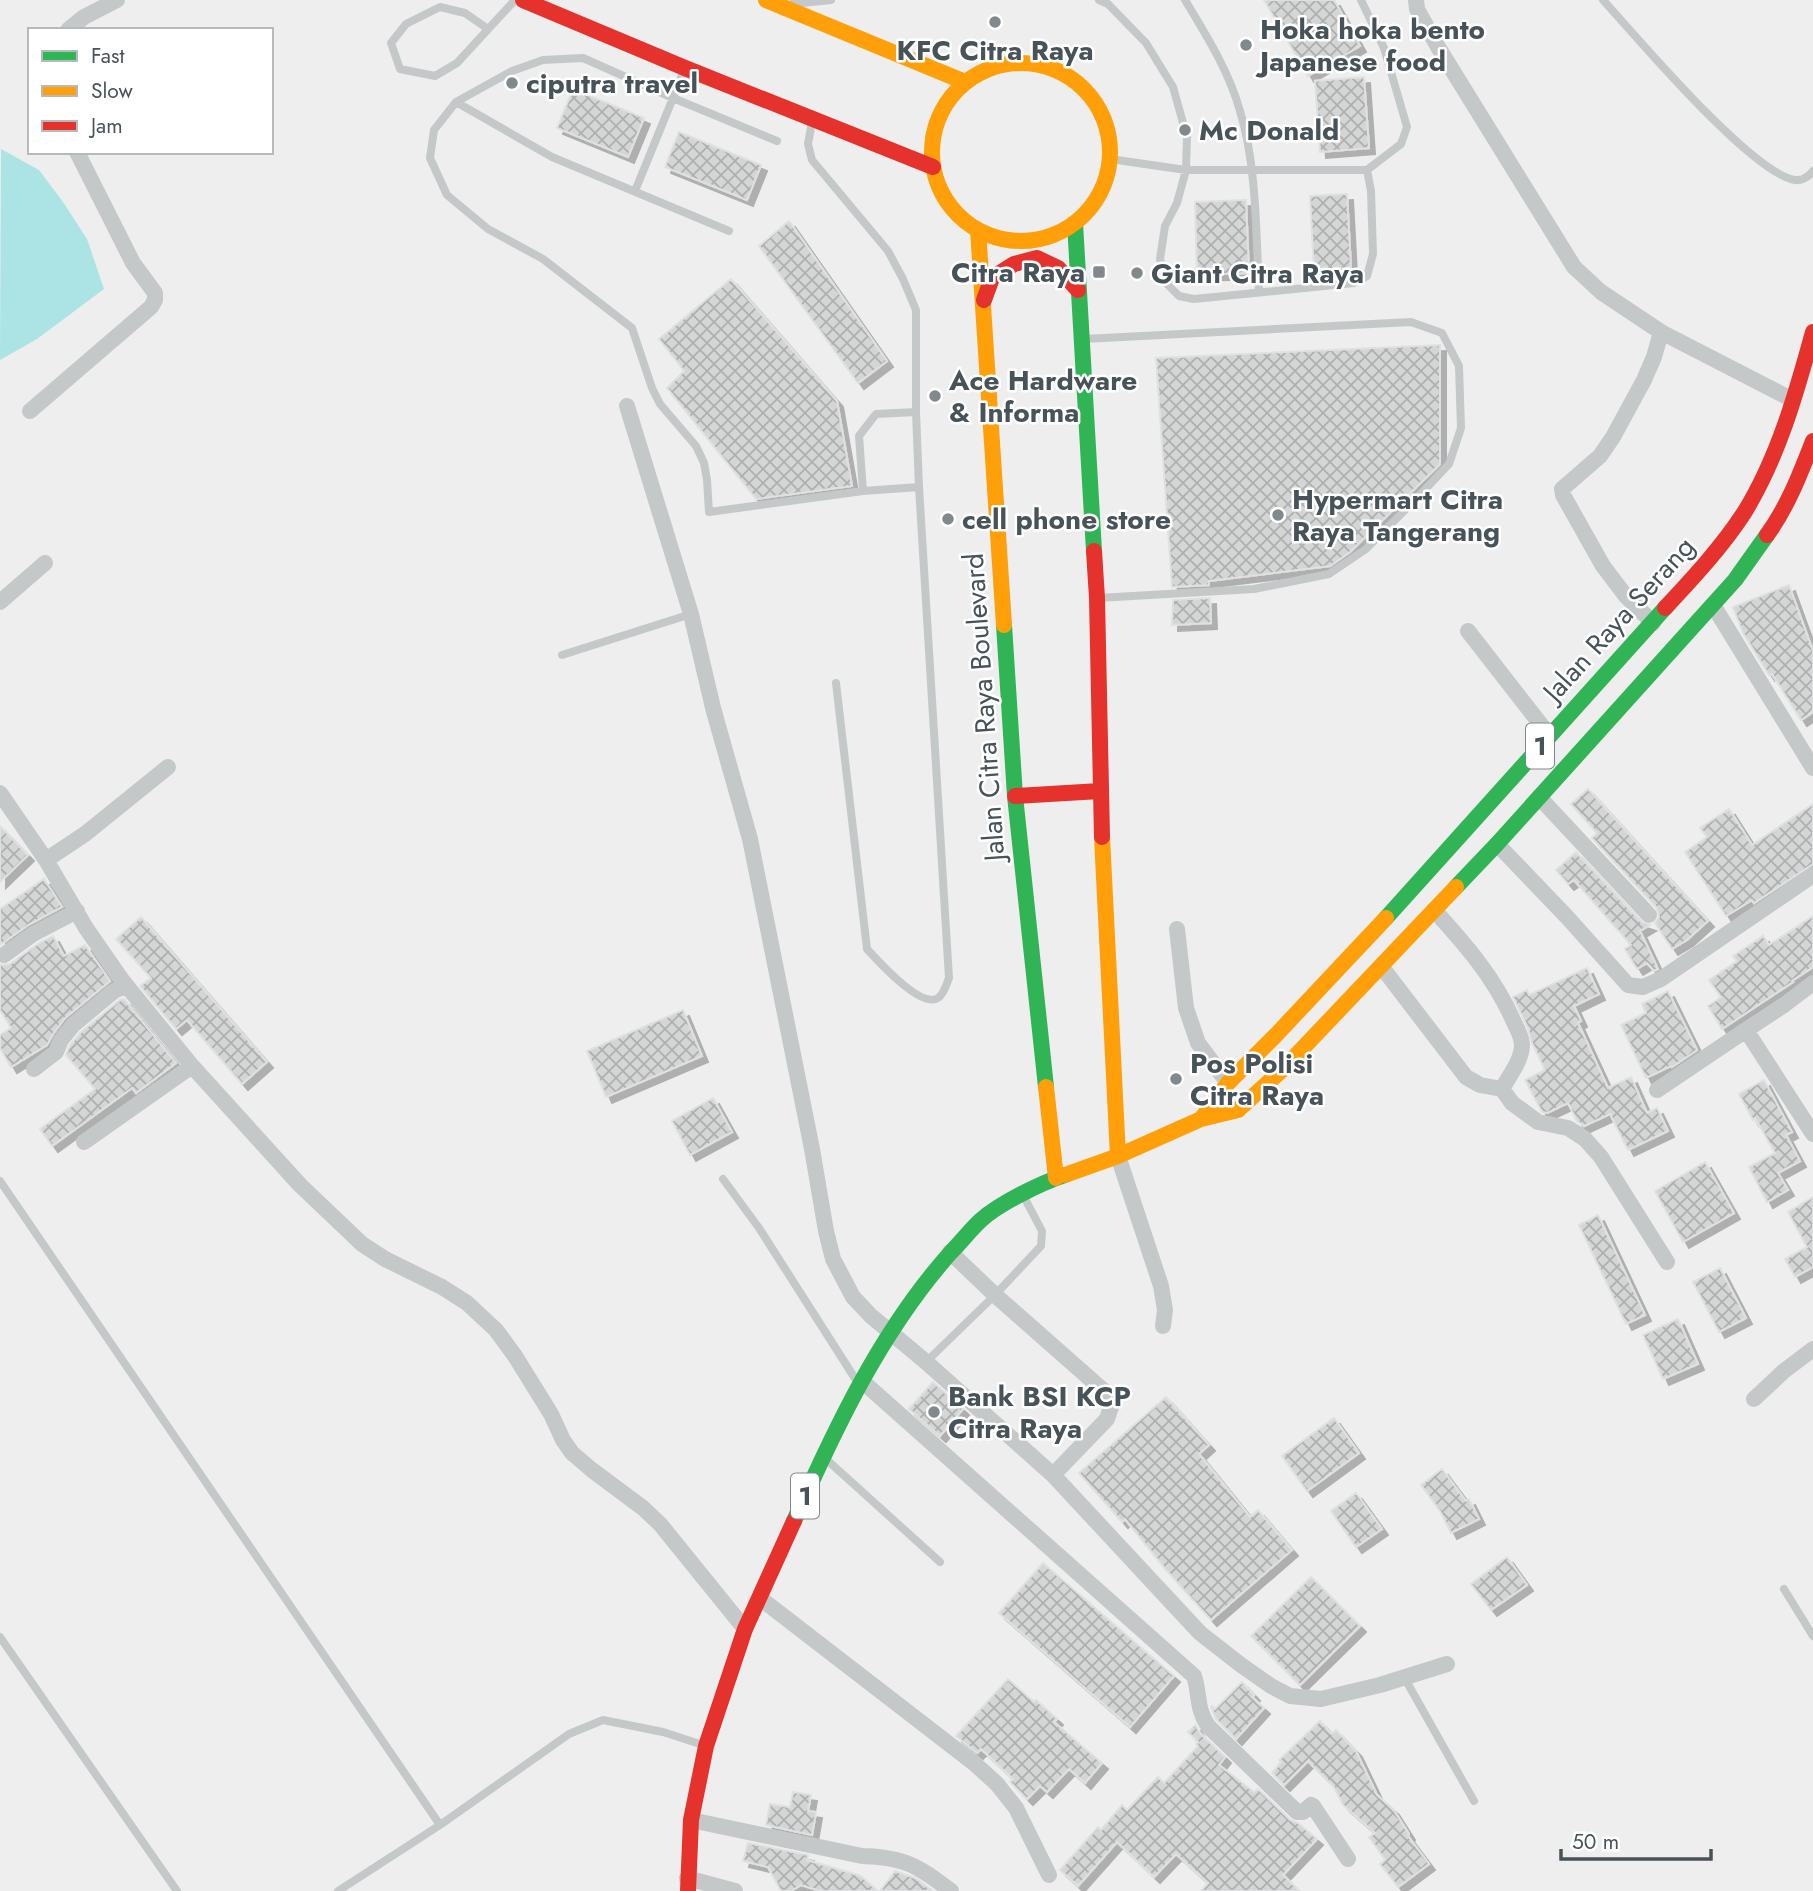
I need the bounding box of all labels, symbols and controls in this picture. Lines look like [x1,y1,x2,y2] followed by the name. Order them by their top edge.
[1255,9,1485,82] place label: Hoka hoka bento Japanese food
[987,14,1003,30] marker: KFC Citra Raya
[28,28,273,154] legend
[896,30,1094,71] place label: KFC Citra Raya
[1238,37,1254,53] marker: Hoka hoka bento Japanese food
[91,41,124,71] text: Fast
[526,63,698,104] place label: ciputra travel
[504,75,520,91] marker: ciputra travel
[91,76,133,106] text: Slow
[1199,110,1339,151] place label: Mc Donald
[88,111,123,141] text: Jam
[1177,122,1193,138] marker: Mc Donald
[951,252,1085,293] place label: Citra Raya
[1151,253,1364,294] place label: Giant Citra Raya
[1091,264,1107,280] marker: Citra Raya
[1129,265,1145,281] marker: Giant Citra Raya
[948,360,1137,433] place label: Ace Hardware & Informa
[927,388,943,404] marker: Ace Hardware & Informa
[1292,479,1503,552] place label: Hypermart Citra Raya Tangerang
[962,499,1171,540] place label: cell phone store
[1270,507,1286,523] marker: Hypermart Citra Raya Tangerang
[940,511,956,527] marker: cell phone store
[1531,527,1704,714] street label: Jalan Raya Serang
[953,552,1015,866] street label: Jalan Citra Raya Boulevard
[1526,724,1554,768] road number: 1
[1190,1043,1324,1116] place label: Pos Polisi Citra Raya
[1168,1071,1184,1087] marker: Pos Polisi Citra Raya
[948,1376,1131,1449] place label: Bank BSI KCP Citra Raya
[926,1404,942,1420] marker: Bank BSI KCP Citra Raya
[791,1474,819,1518] road number: 1
[1561,1818,1712,1862] scale bar
[1572,1827,1619,1857] text: 50 m

